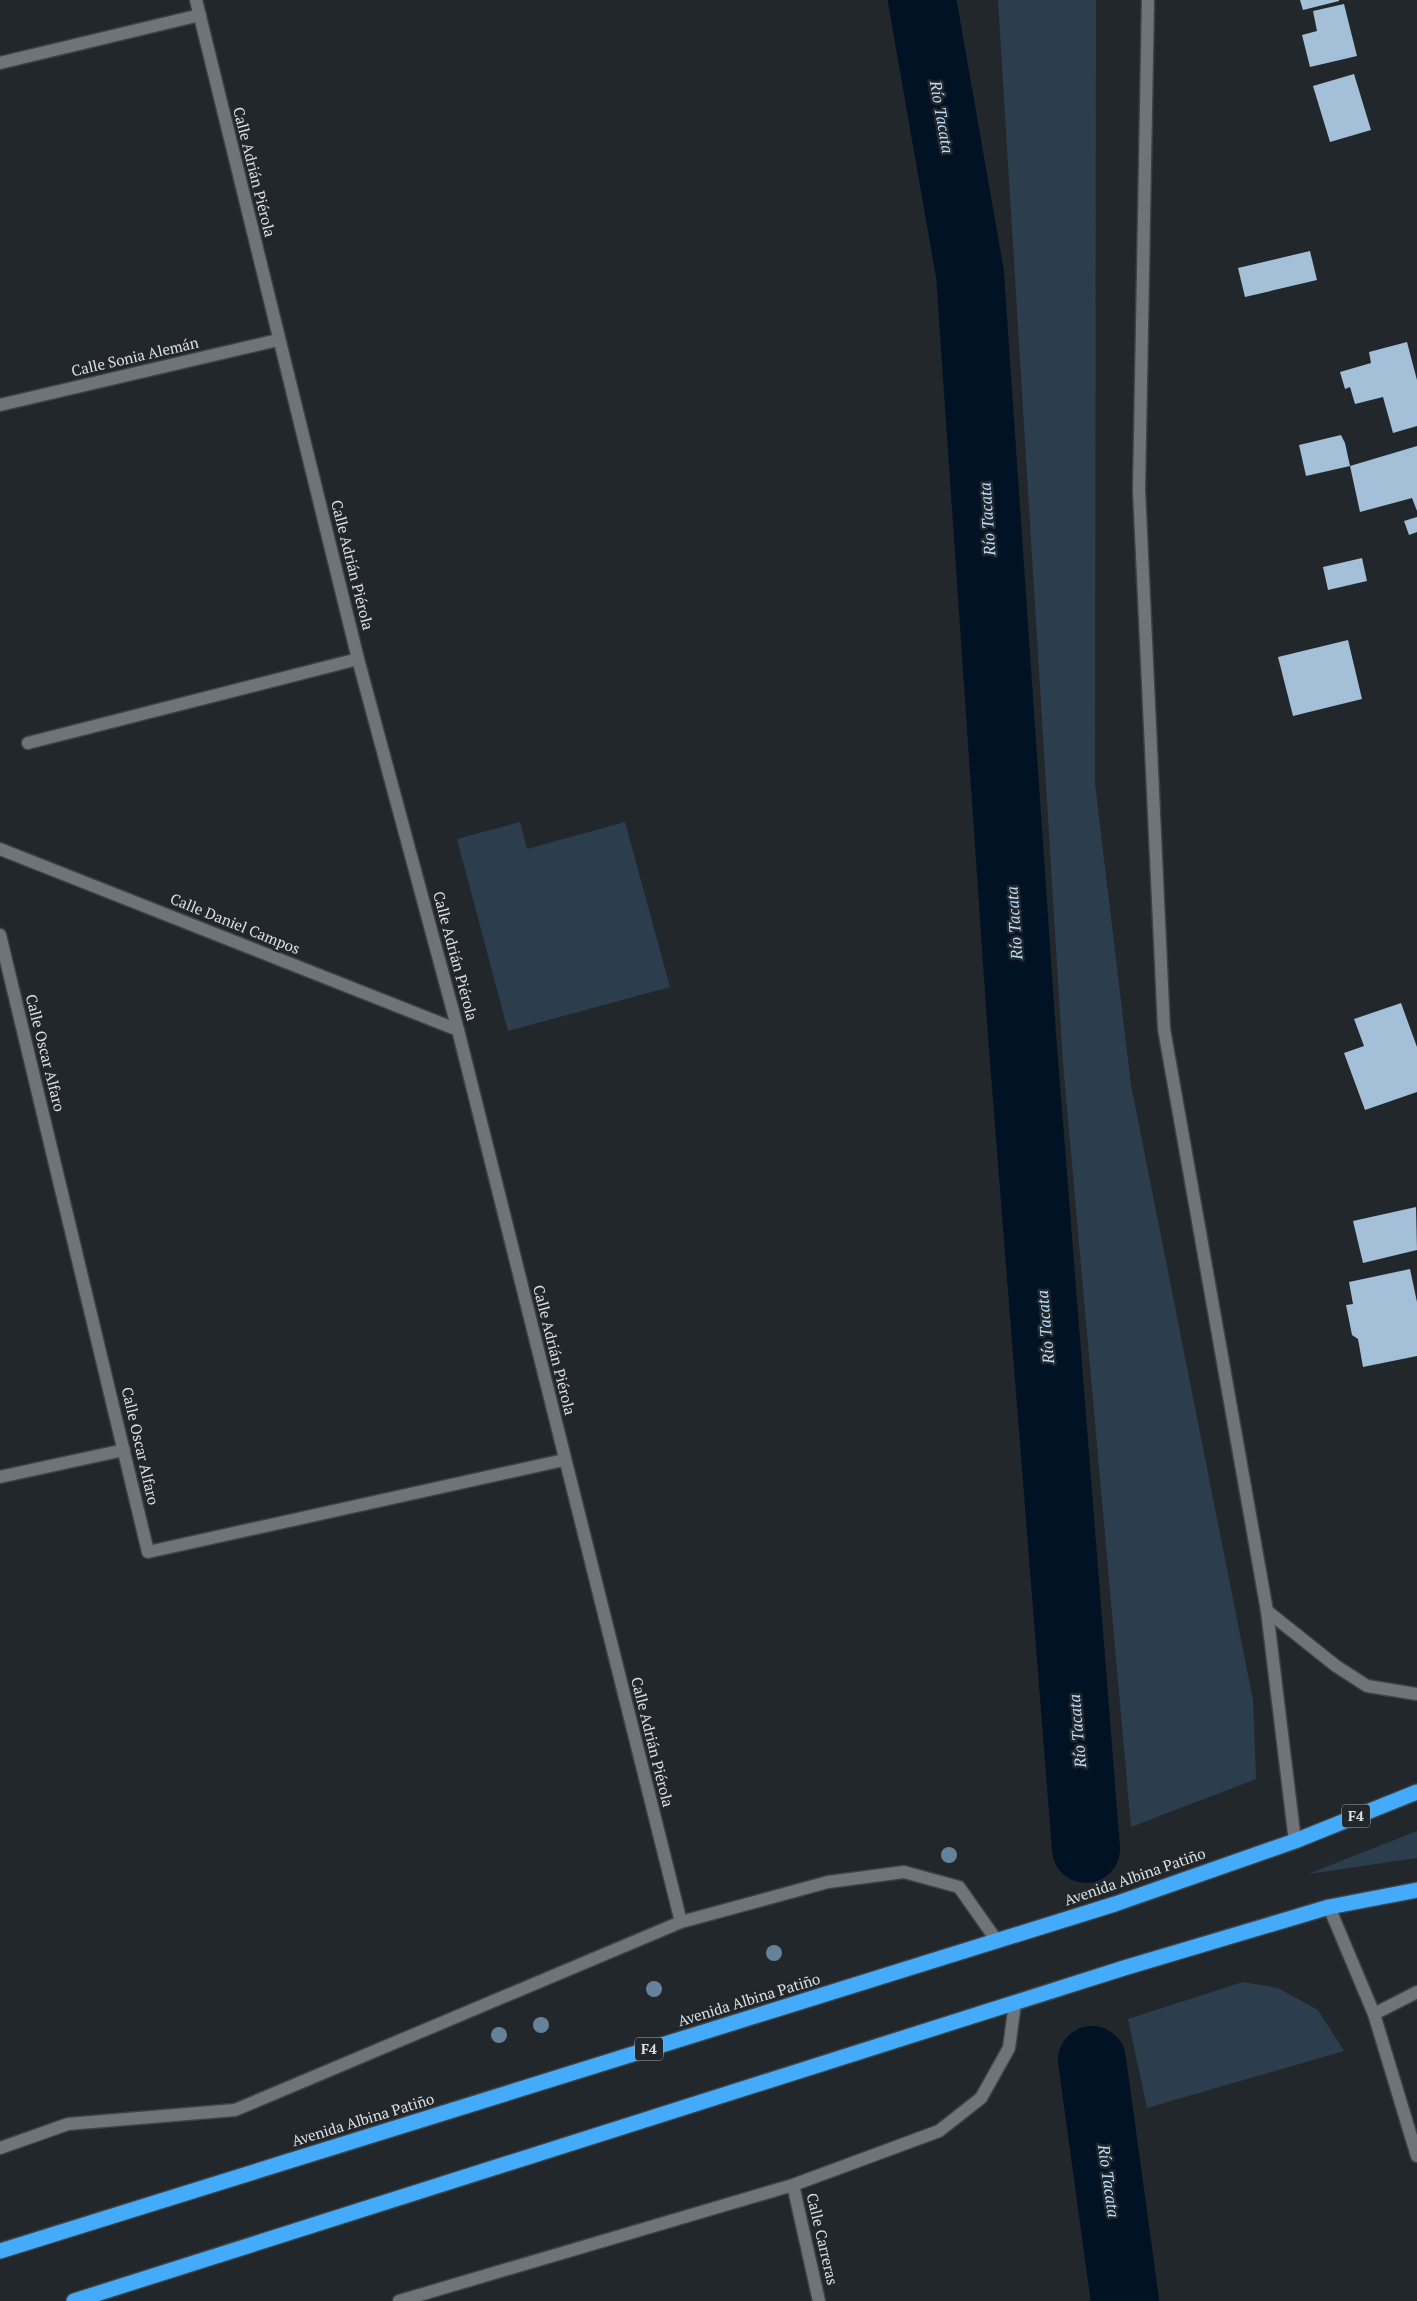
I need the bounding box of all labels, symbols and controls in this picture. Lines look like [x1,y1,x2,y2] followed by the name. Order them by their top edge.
[925,78,959,155] water label: Río Tacata
[229,105,281,239] street label: Calle Adrián Piérola
[69,332,200,380] street label: Calle Sonia Alemán
[973,482,1001,557] water label: Río Tacata
[327,498,379,632] street label: Calle Adrián Piérola
[1000,886,1028,961] water label: Río Tacata
[168,888,303,958] street label: Calle Daniel Campos
[429,889,483,1023] street label: Calle Adrián Piérola
[22,992,70,1114] street label: Calle Oscar Alfaro
[529,1283,581,1417] street label: Calle Adrián Piérola
[1031,1289,1059,1366] water label: Río Tacata
[118,1385,164,1507] street label: Calle Oscar Alfaro
[627,1675,679,1809] street label: Calle Adrián Piérola
[1063,1693,1091,1770] water label: Río Tacata
[1342,1804,1370,1828] road number: F4
[1061,1842,1208,1910] street label: Avenida Albina Patiño
[675,1968,822,2030] street label: Avenida Albina Patiño
[635,2038,663,2060] road number: F4
[289,2088,436,2150] street label: Avenida Albina Patiño
[1093,2142,1125,2219] water label: Río Tacata
[803,2191,843,2287] street label: Calle Carreras

